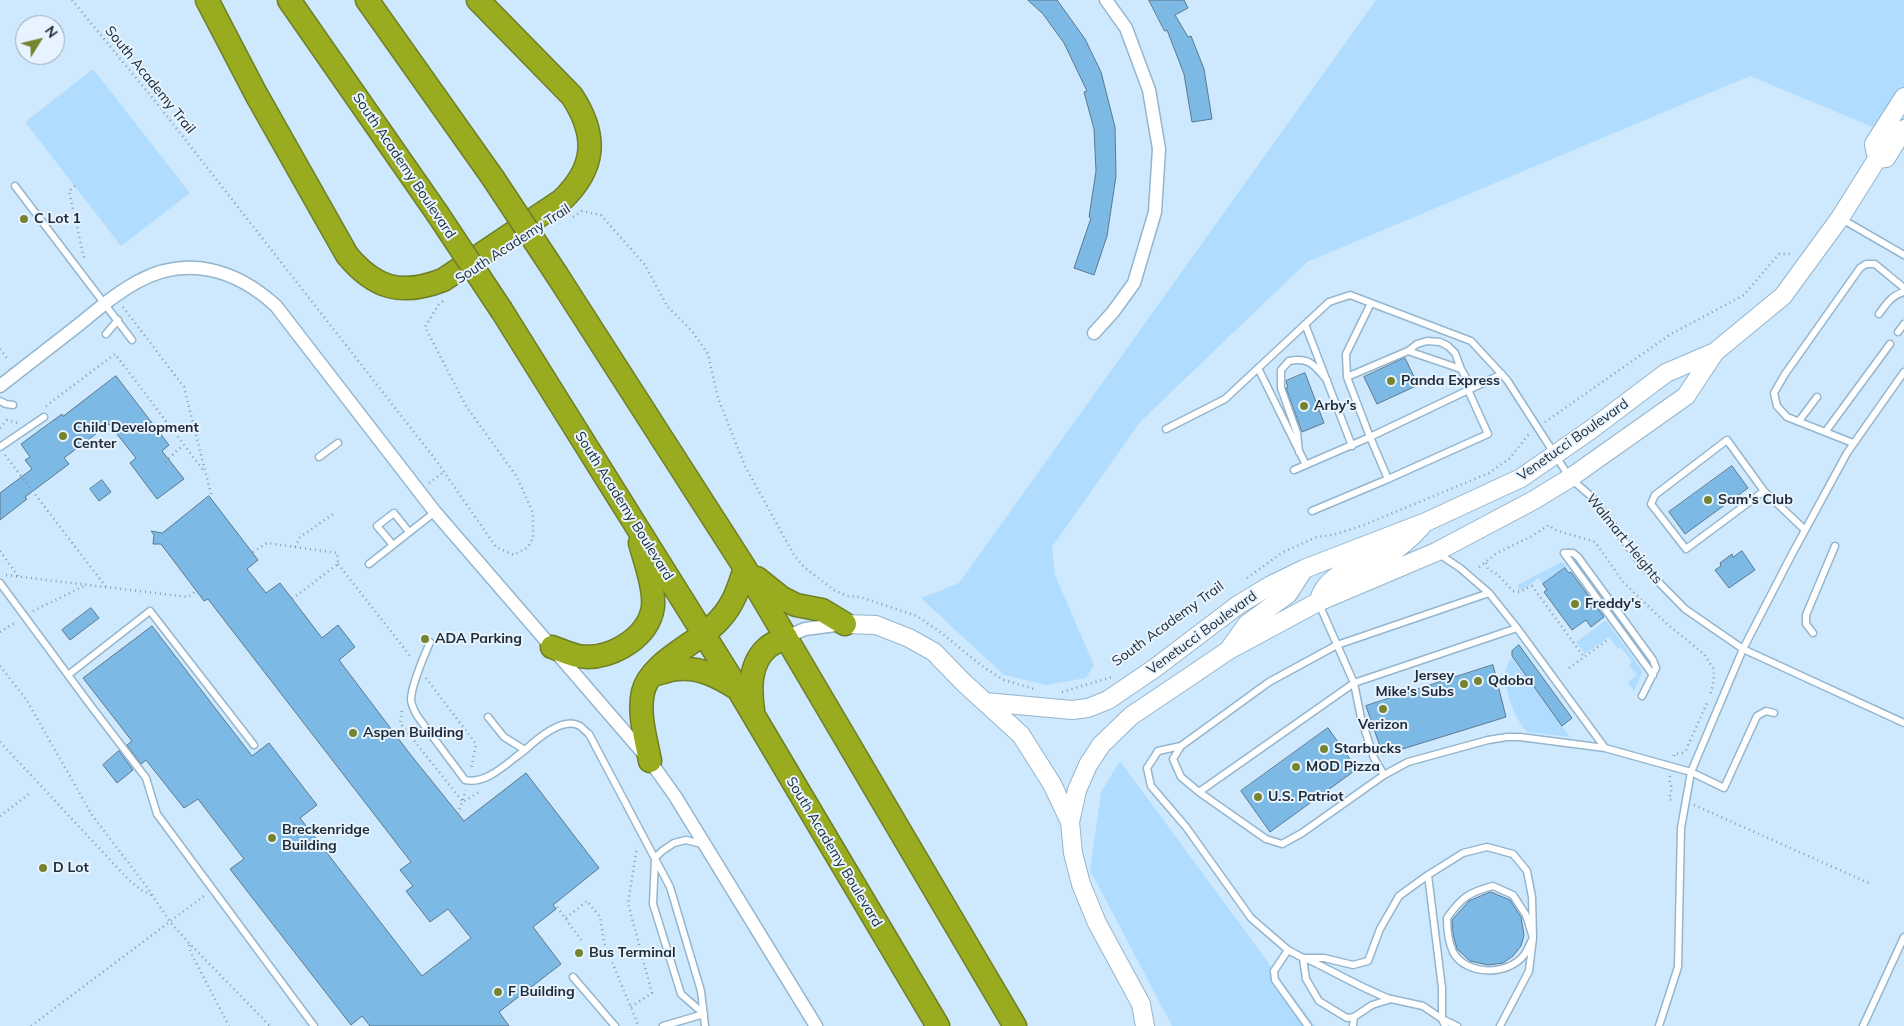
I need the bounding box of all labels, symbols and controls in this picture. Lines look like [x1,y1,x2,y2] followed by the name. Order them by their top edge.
[15,15,65,65] north arrow
[41,22,62,41] text: N
[101,23,199,137] street label: South Academy Trail
[349,90,459,242] street label: South Academy Boulevard
[452,201,574,287] street label: South Academy Trail
[34,211,81,227] place label: C Lot 1
[18,213,30,225] marker: C Lot 1
[1401,373,1500,389] place label: Panda Express
[1385,375,1397,387] marker: Panda Express
[1514,395,1632,485] street label: Venetucci Boulevard
[1314,398,1357,414] place label: Arby's
[1298,400,1310,412] marker: Arby's
[73,420,199,452] place label: Child Development Center
[571,429,677,583] street label: South Academy Boulevard
[57,430,69,442] marker: Child Development Center
[1582,490,1666,588] street label: Walmart Heights
[1718,492,1793,508] place label: Sam's Club
[1702,494,1714,506] marker: Sam's Club
[1109,578,1227,670] street label: South Academy Trail
[1144,588,1260,678] street label: Venetucci Boulevard
[1585,596,1641,612] place label: Freddy's
[1569,598,1581,610] marker: Freddy's
[435,631,522,647] place label: ADA Parking
[419,633,431,645] marker: ADA Parking
[1376,668,1454,700] place label: Jersey Mike's Subs
[1488,673,1533,689] place label: Qdoba
[1472,675,1484,687] marker: Qdoba
[1458,678,1470,690] marker: Jersey Mike's Subs
[1377,703,1389,715] marker: Verizon
[1358,717,1408,733] place label: Verizon
[363,725,464,741] place label: Aspen Building
[347,727,359,739] marker: Aspen Building
[1334,741,1401,757] place label: Starbucks
[1318,743,1330,755] marker: Starbucks
[1306,759,1380,775] place label: MOD Pizza
[1290,761,1302,773] marker: MOD Pizza
[783,774,885,930] street label: South Academy Boulevard
[1268,789,1344,805] place label: U.S. Patriot
[1252,791,1264,803] marker: U.S. Patriot
[282,822,370,854] place label: Breckenridge Building
[266,832,278,844] marker: Breckenridge Building
[53,860,89,876] place label: D Lot
[37,862,49,874] marker: D Lot
[589,945,676,961] place label: Bus Terminal
[573,947,585,959] marker: Bus Terminal
[508,984,575,1000] place label: F Building
[492,986,504,998] marker: F Building

